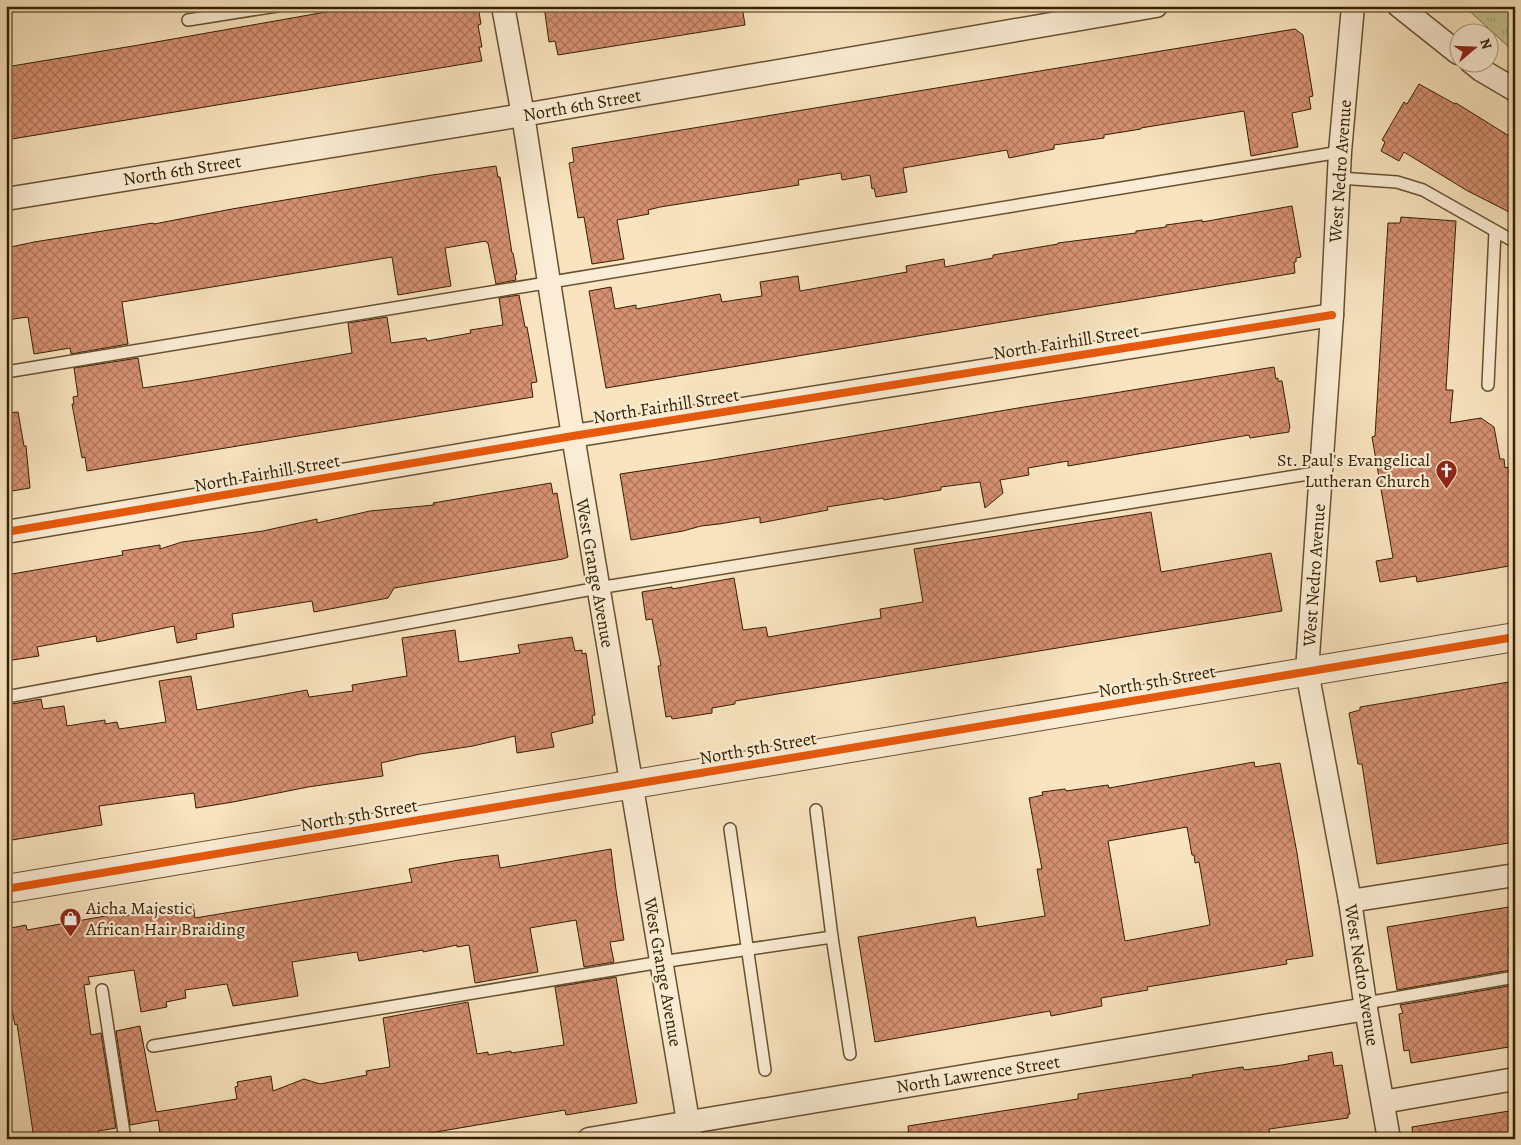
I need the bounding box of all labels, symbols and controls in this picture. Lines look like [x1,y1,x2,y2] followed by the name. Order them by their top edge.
[1448,22,1498,72] north arrow
[1475,36,1496,52] text: N
[521,83,643,127] street label: North 6th Street
[1323,99,1357,244] street label: West Nedro Avenue
[121,149,243,191] street label: North 6th Street
[991,319,1141,365] street label: North Fairhill Street
[591,383,741,429] street label: North Fairhill Street
[192,448,342,498] street label: North Fairhill Street
[1277,448,1431,493] place label: St. Paul's Evangelical Lutheran Church
[1434,458,1458,489] church icon: St. Paul's Evangelical Lutheran Church
[570,496,620,649] street label: West Grange Avenue
[1297,503,1331,648] street label: West Nedro Avenue
[1096,659,1218,703] street label: North 5th Street
[697,726,819,770] street label: North 5th Street
[298,793,420,837] street label: North 5th Street
[638,895,688,1048] street label: West Grange Avenue
[85,896,245,941] place label: Aicha Majestic African Hair Braiding
[1339,901,1385,1048] street label: West Nedro Avenue
[58,906,82,937] shop icon: Aicha Majestic African Hair Braiding
[894,1049,1062,1099] street label: North Lawrence Street

